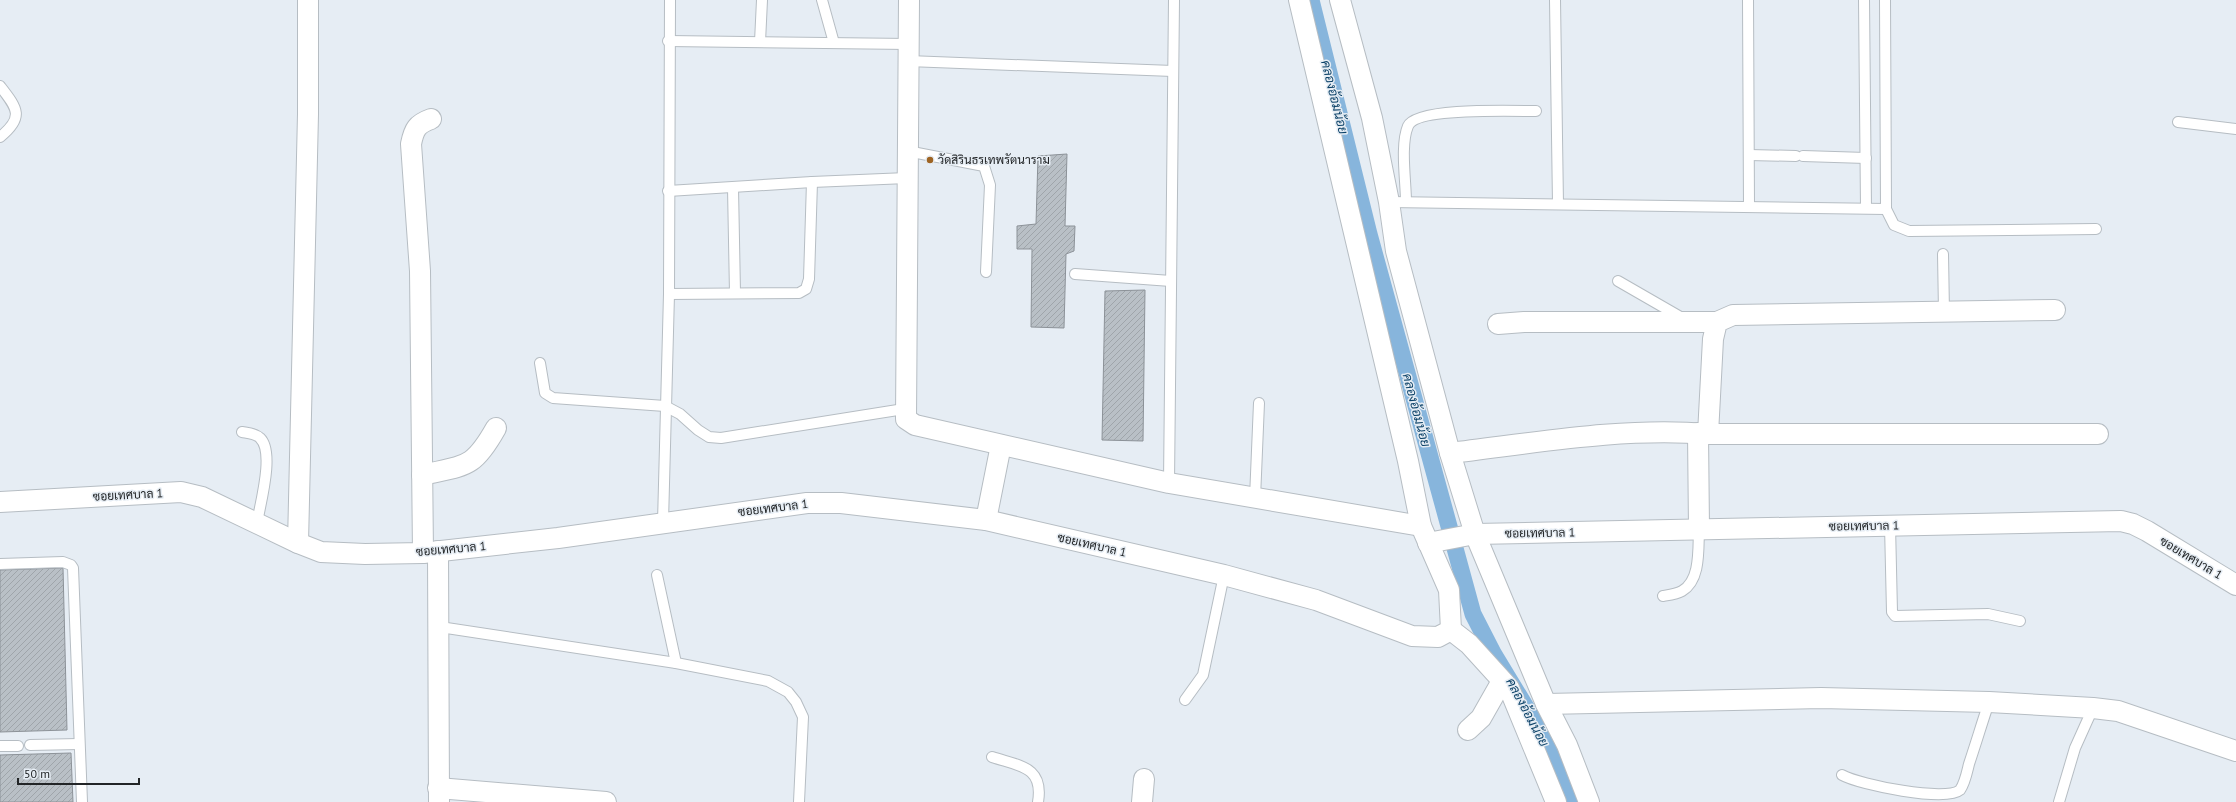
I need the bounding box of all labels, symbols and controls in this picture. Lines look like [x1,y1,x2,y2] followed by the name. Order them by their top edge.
[1317,58,1352,136] water label: คลองอ้อมน้อย
[938,152,1050,167] place label: วัดสิรินธรเทพรัตนาราม
[925,155,935,165] marker: วัดสิรินธรเทพรัตนาราม
[1399,371,1435,449] water label: คลองอ้อมน้อย
[92,485,164,504] street label: ซอยเทศบาล 1
[737,496,809,519] street label: ซอยเทศบาล 1
[1829,517,1899,534] street label: ซอยเทศบาล 1
[1505,524,1575,541] street label: ซอยเทศบาล 1
[1056,529,1128,560] street label: ซอยเทศบาล 1
[2157,533,2225,582] street label: ซอยเทศบาล 1
[415,538,487,559] street label: ซอยเทศบาล 1
[1502,675,1553,750] water label: คลองอ้อมน้อย
[18,760,139,786] scale bar
[24,766,50,781] text: 50 m

